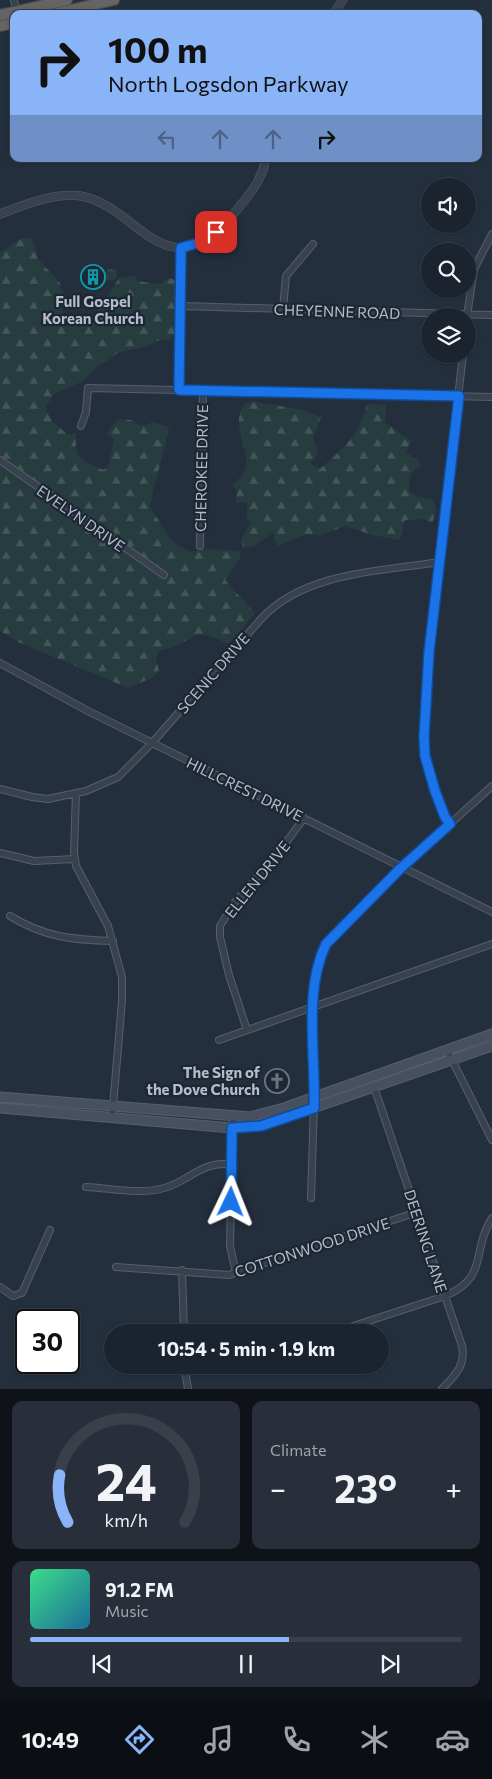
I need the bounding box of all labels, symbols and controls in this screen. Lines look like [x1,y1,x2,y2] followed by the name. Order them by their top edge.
[108,27,208,70] text: 100 m
[25,30,90,95] icon: right
[108,70,349,97] text: North Logsdon Parkway
[153,125,181,153] icon: left
[206,125,234,153] icon: ahead
[259,125,287,153] icon: ahead
[312,125,340,153] icon: right
[421,178,476,363] map controls
[421,178,476,233] button: sound
[195,211,237,253] pin
[202,218,230,246] icon: arrive
[421,243,476,298] button: search
[80,264,106,290] building icon: Full Gospel Korean Church
[42,292,144,327] place label: Full Gospel Korean Church
[273,300,401,322] street label: CHEYENNE ROAD
[421,308,476,363] button: layers
[191,404,211,532] street label: CHEROKEE DRIVE
[33,481,129,555] street label: EVELYN DRIVE
[173,629,253,717] street label: SCENIC DRIVE
[184,753,306,825] street label: HILLCREST DRIVE
[221,837,294,921] street label: ELLEN DRIVE
[147,1063,261,1098] place label: The Sign of the Dove Church
[264,1068,290,1094] church icon: The Sign of the Dove Church
[204,1175,256,1227] position arrow
[401,1187,451,1295] street label: DEERING LANE
[232,1213,392,1281] street label: COTTONWOOD DRIVE
[15,1309,80,1374] speed limit sign: 30
[158,1337,335,1360] text: 10:54 · 5 min · 1.9 km
[270,1440,326,1459] text: Climate
[96,1448,156,1512] text: 24
[334,1464,397,1511] text: 23°
[270,1471,286,1505] text: −
[446,1471,462,1505] text: +
[104,1509,148,1531] text: km/h
[105,1578,174,1601] text: 91.2 FM
[105,1601,149,1620] text: Music
[88,1650,116,1678] icon: previous
[232,1650,260,1678] icon: pause
[376,1650,404,1678] icon: next
[122,1722,157,1757] icon: directions
[201,1722,236,1757] icon: music
[279,1722,314,1757] icon: phone
[357,1722,392,1757] icon: climate
[435,1722,470,1757] icon: car
[22,1726,79,1753] text: 10:49

